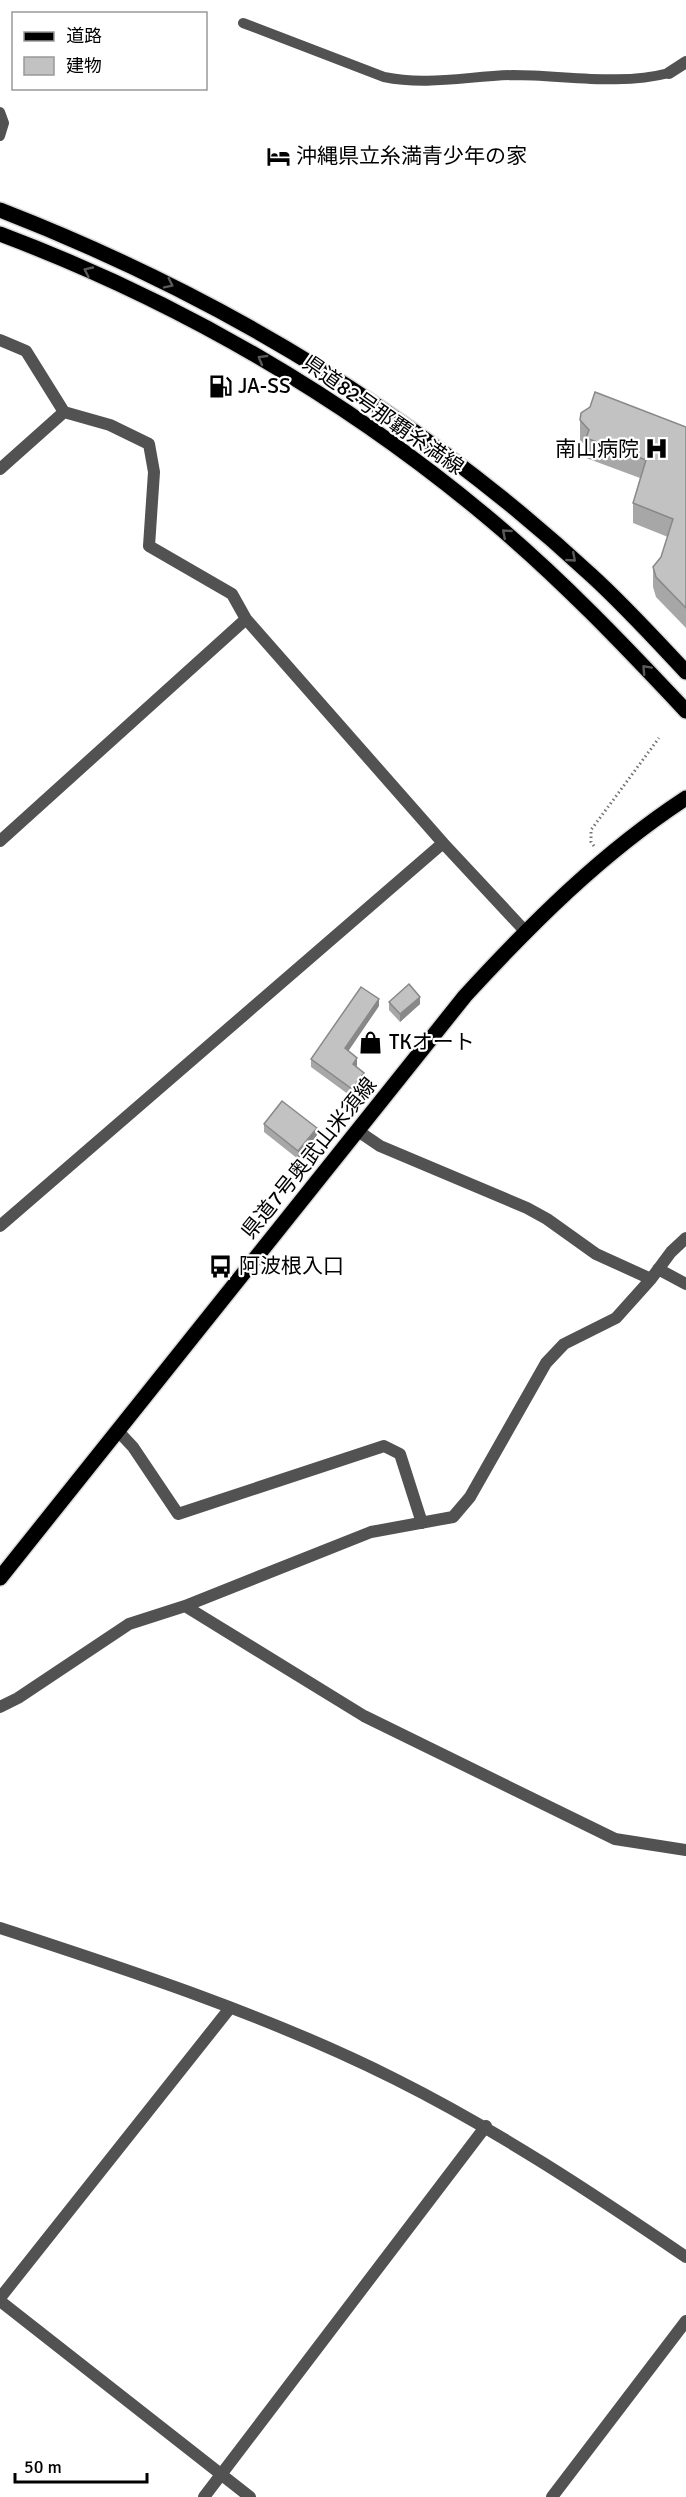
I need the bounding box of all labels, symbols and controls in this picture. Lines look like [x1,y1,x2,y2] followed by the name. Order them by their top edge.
[12,12,207,90] legend
[66,25,102,47] text: 道路
[66,55,102,77] text: 建物
[265,143,291,169] hotel icon: 沖縄県立糸満青少年の家
[296,143,527,169] place label: 沖縄県立糸満青少年の家
[84,266,95,278] one-way arrow
[162,277,173,288] one-way arrow
[297,350,469,480] street label: 県道82号那覇糸満線
[258,355,268,367] one-way arrow
[207,373,233,399] fuel station icon: JA-SS
[238,373,291,399] place label: JA-SS
[555,436,639,462] place label: 南山病院
[644,436,670,462] hospital icon: 南山病院
[502,529,513,540] one-way arrow
[565,551,576,562] one-way arrow
[642,665,653,675] one-way arrow
[358,1029,384,1055] shop icon: TKオート
[389,1029,475,1055] place label: TKオート
[236,1072,382,1244] street label: 県道7号奥武山米須線
[208,1253,234,1279] bus stop icon: 阿波根入口
[239,1253,344,1279] place label: 阿波根入口
[15,2446,147,2484] scale bar
[24,2456,62,2478] text: 50 m

